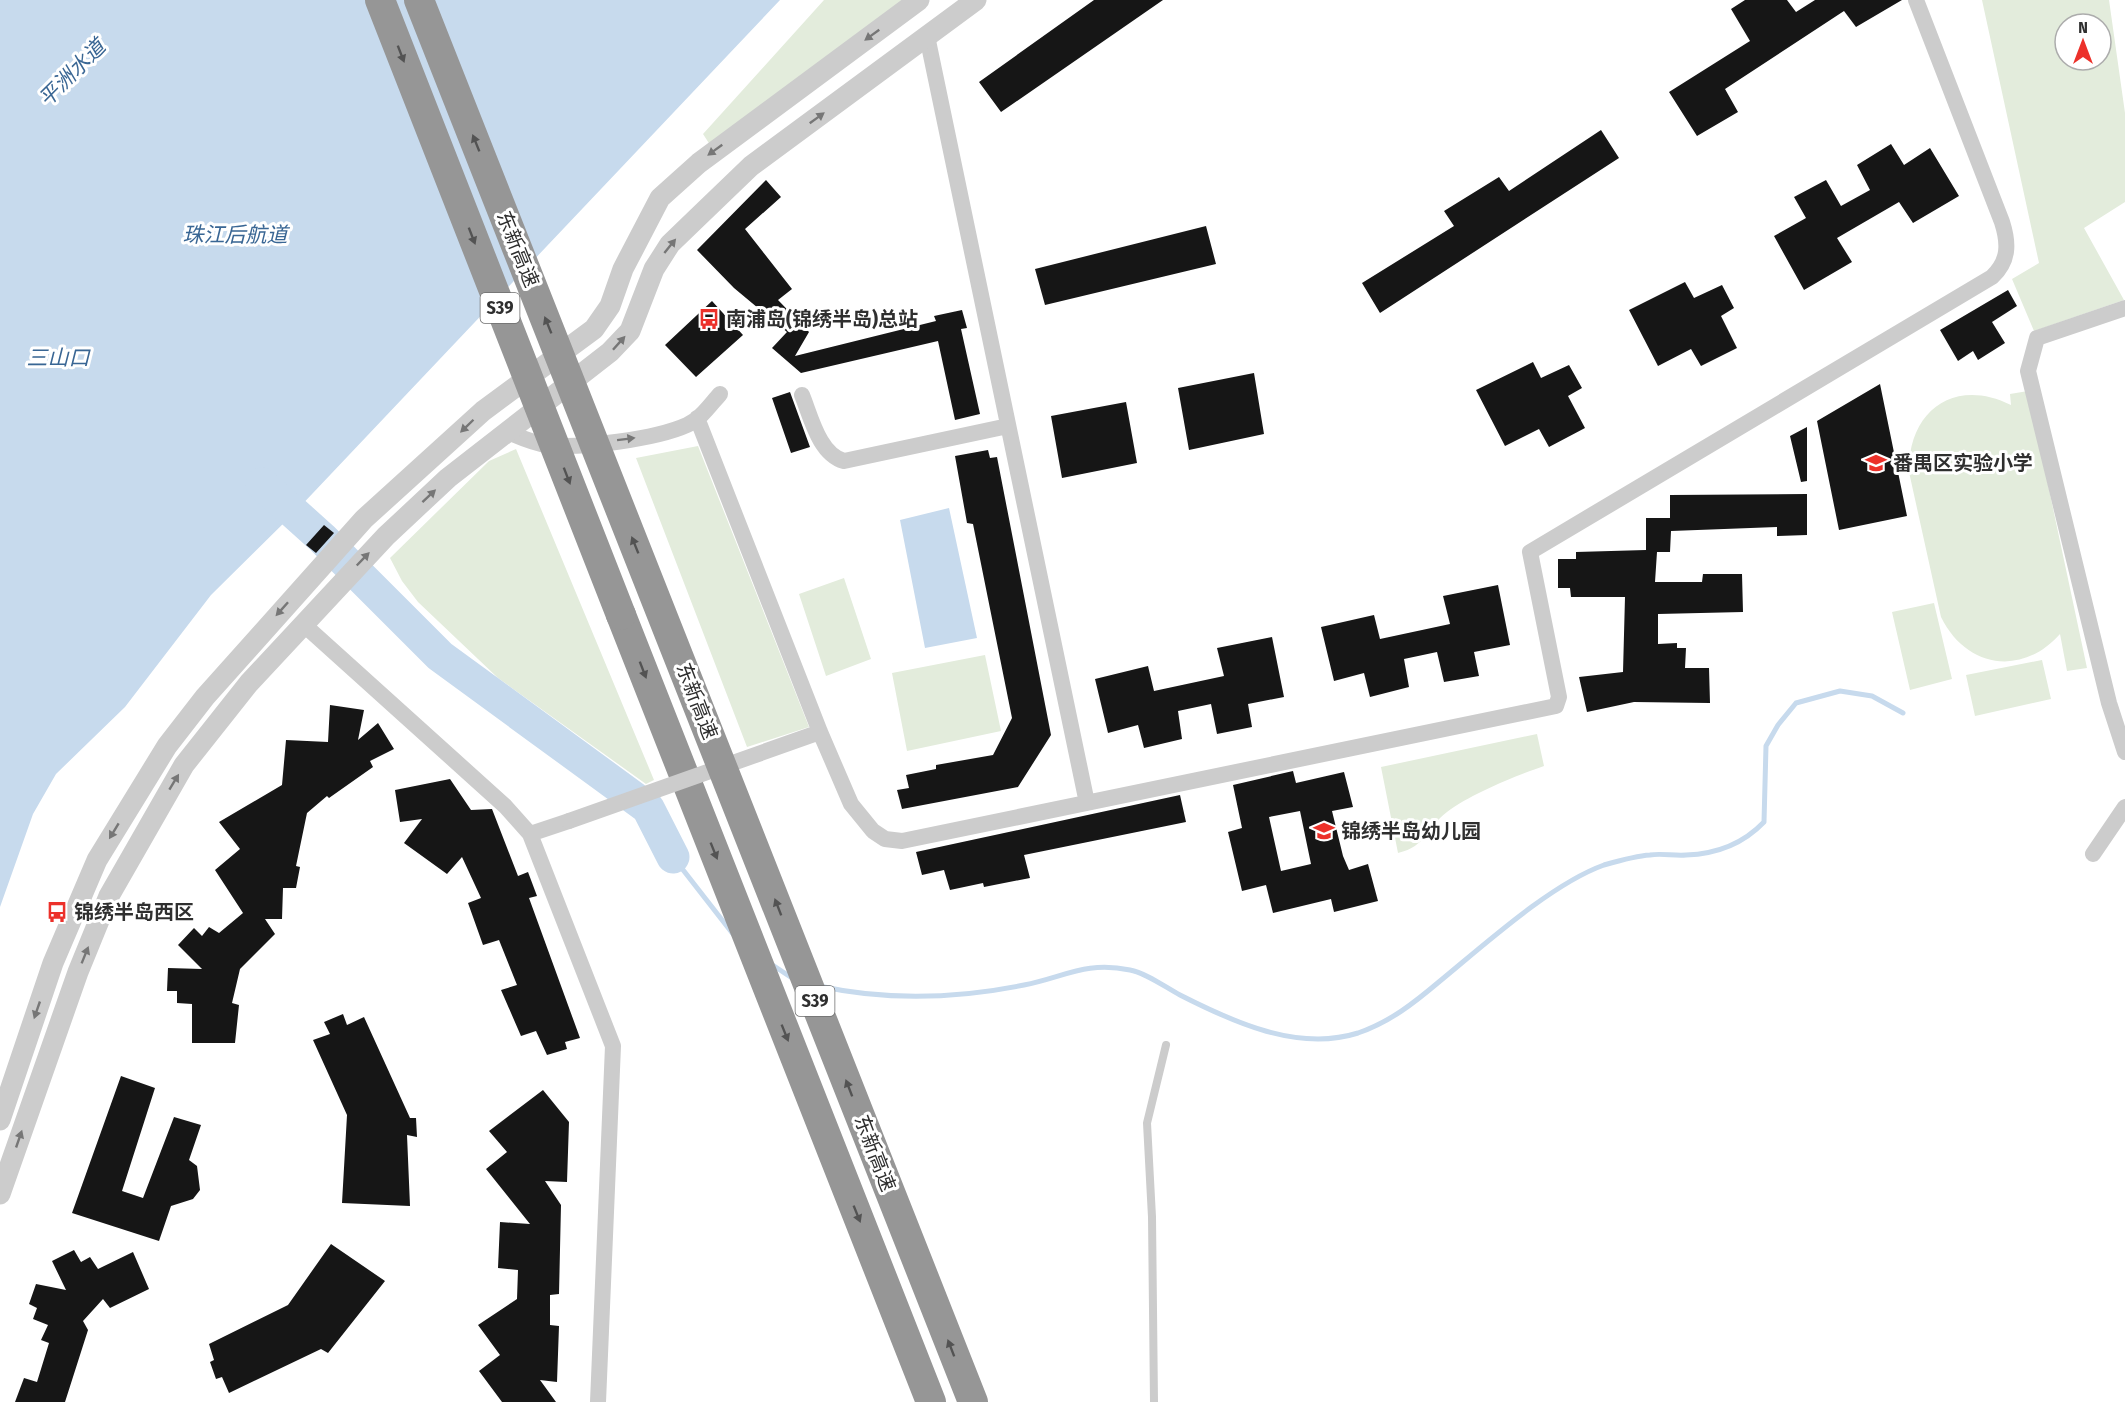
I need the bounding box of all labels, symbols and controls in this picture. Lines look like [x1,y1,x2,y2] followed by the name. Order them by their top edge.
[2053,12,2113,72] north arrow
[2078,18,2088,37] text: N
[865,28,880,40] one-way arrow
[33,32,113,112] water label: 平洲水道
[396,46,406,64] one-way arrow
[808,112,824,124] one-way arrow
[471,134,481,152] one-way arrow
[708,144,723,156] one-way arrow
[492,207,544,291] street label: 东新高速
[183,222,290,248] water label: 珠江后航道
[468,227,477,245] one-way arrow
[664,238,677,254] one-way arrow
[480,293,520,323] road number: S39
[697,307,721,331] bus stop icon: 南浦岛(锦绣半岛)总站
[726,307,918,331] place label: 南浦岛(锦绣半岛)总站
[543,316,552,334] one-way arrow
[612,335,626,350] one-way arrow
[27,345,91,371] water label: 三山口
[460,419,475,433] one-way arrow
[617,434,636,444] one-way arrow
[1864,451,1888,475] school or university icon: 番禺区实验小学
[1893,451,2033,475] place label: 番禺区实验小学
[562,467,572,485] one-way arrow
[421,489,436,503] one-way arrow
[630,536,639,554] one-way arrow
[355,553,369,567] one-way arrow
[276,601,289,616] one-way arrow
[671,659,723,743] street label: 东新高速
[638,661,648,679] one-way arrow
[169,773,179,790] one-way arrow
[1312,819,1336,843] school or university icon: 锦绣半岛幼儿园
[1341,819,1481,843] place label: 锦绣半岛幼儿园
[109,823,119,840] one-way arrow
[710,842,719,860] one-way arrow
[773,897,783,915] one-way arrow
[45,900,69,924] bus stop icon: 锦绣半岛西区
[74,900,194,924] place label: 锦绣半岛西区
[80,946,90,964] one-way arrow
[796,986,834,1016] road number: S39
[31,1001,41,1019] one-way arrow
[781,1024,791,1042] one-way arrow
[844,1079,853,1097] one-way arrow
[849,1111,901,1195] street label: 东新高速
[15,1130,25,1148] one-way arrow
[853,1205,862,1223] one-way arrow
[946,1338,956,1356] one-way arrow

